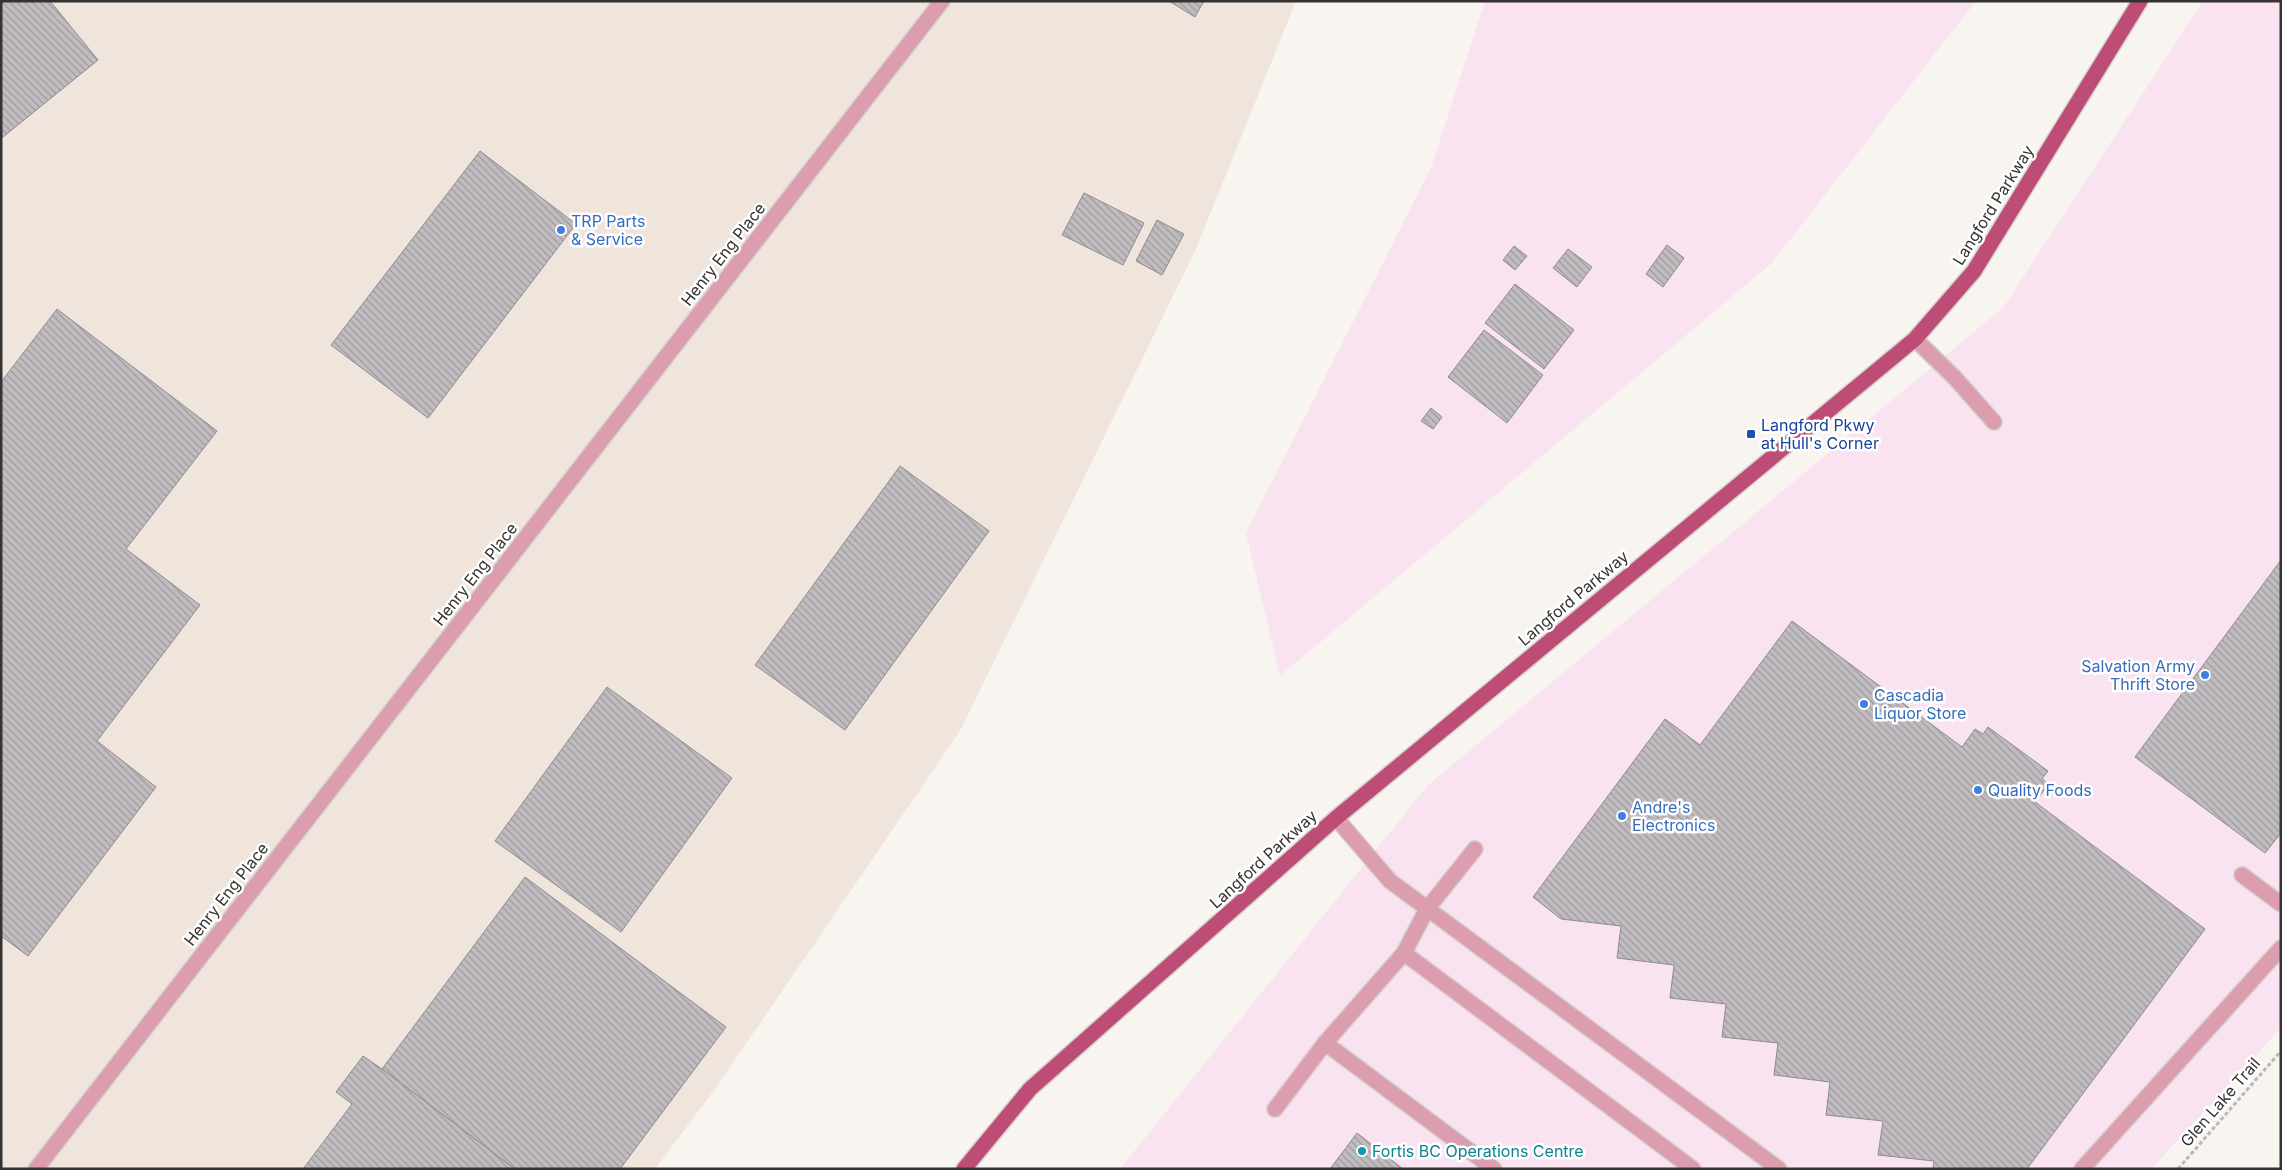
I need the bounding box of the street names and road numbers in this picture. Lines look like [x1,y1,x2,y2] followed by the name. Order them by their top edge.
[1948,141,2038,269] street label: Langford Parkway
[677,198,769,310] street label: Henry Eng Place
[429,518,521,630] street label: Henry Eng Place
[1514,546,1632,650] street label: Langford Parkway
[1205,806,1321,912] street label: Langford Parkway
[180,838,272,950] street label: Henry Eng Place
[2176,1053,2264,1151] street label: Glen Lake Trail

